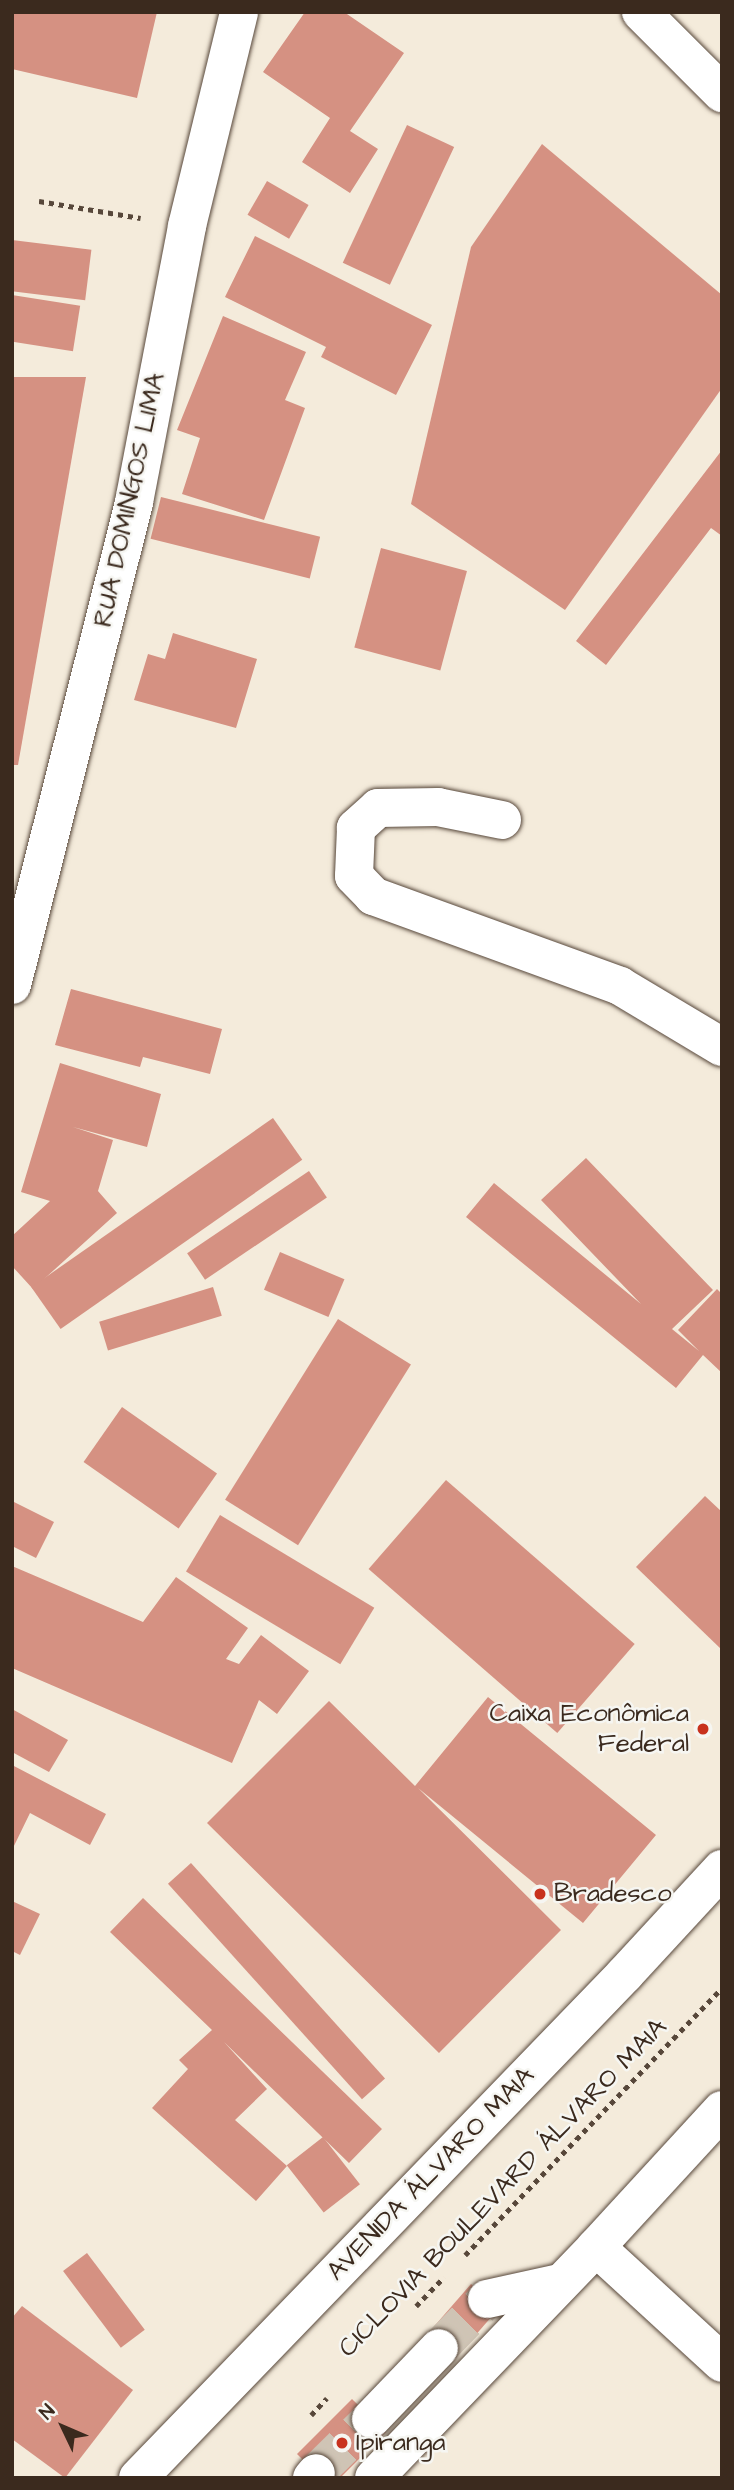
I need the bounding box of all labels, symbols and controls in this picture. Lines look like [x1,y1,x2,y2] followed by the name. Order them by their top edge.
[88,370,172,630] street label: RUA DOMINGOS LIMA
[490,1698,689,1760] place label: Caixa Econômica Federal
[695,1721,711,1737] marker: Caixa Econômica Federal
[554,1878,672,1910] place label: Bradesco
[532,1886,548,1902] marker: Bradesco
[332,2012,674,2364] street label: CICLOVIA BOULEVARD ÁLVARO MAIA
[321,2061,541,2287] street label: AVENIDA ÁLVARO MAIA
[28,2392,98,2462] north arrow
[34,2398,61,2426] text: N
[356,2427,446,2459] place label: Ipiranga
[334,2435,350,2451] marker: Ipiranga

